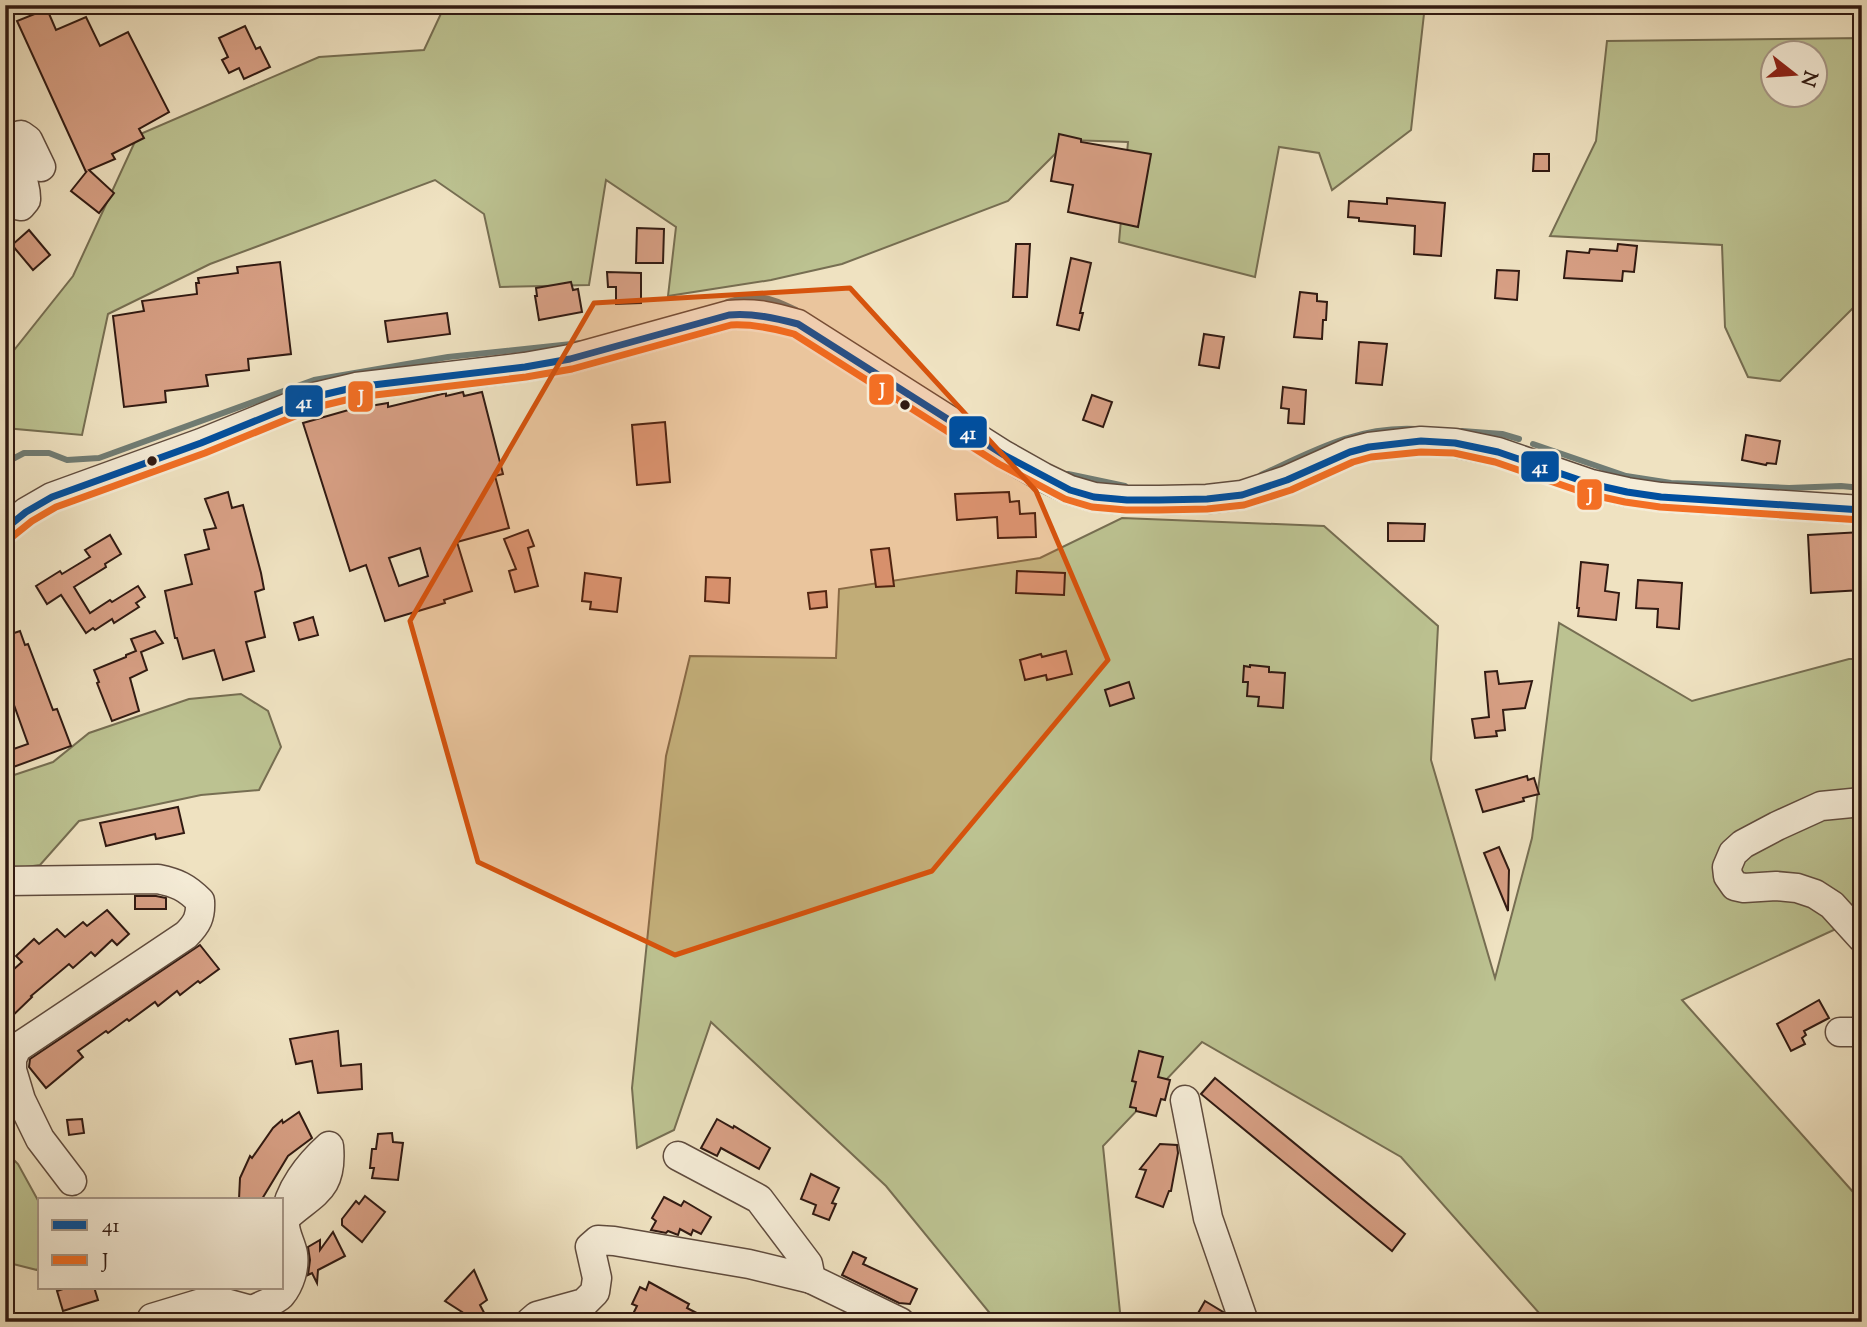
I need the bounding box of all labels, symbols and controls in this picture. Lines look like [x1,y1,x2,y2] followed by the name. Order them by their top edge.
[1758,38,1828,108] north arrow
[1793,67,1823,89] text: N
[868,373,895,406] line badge: J
[877,378,885,405] text: J
[347,380,374,413] line badge: J
[284,384,324,418] line badge: 41
[356,385,364,412] text: J
[295,390,313,417] text: 41
[898,398,912,412] unlabelled marker
[948,415,988,449] line badge: 41
[959,421,977,448] text: 41
[1520,450,1560,483] line badge: 41
[145,454,159,468] unlabelled marker
[1531,455,1549,482] text: 41
[1576,478,1603,511] line badge: J
[1585,483,1593,510] text: J
[38,1198,284,1288] legend
[102,1212,120,1242] text: 41
[101,1248,108,1278] text: J

